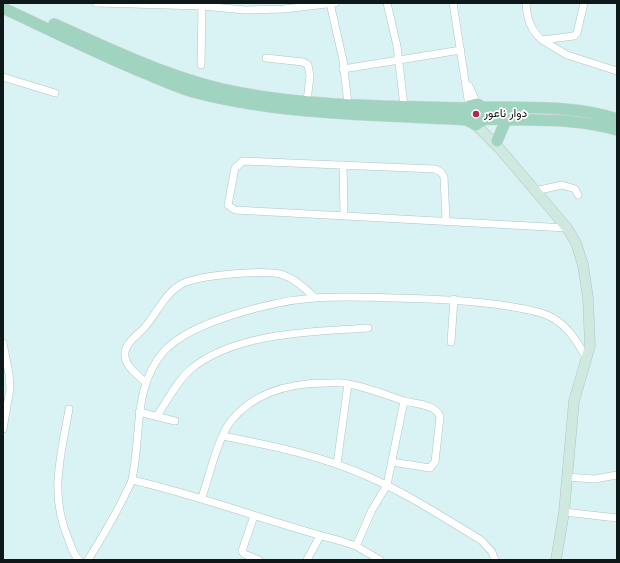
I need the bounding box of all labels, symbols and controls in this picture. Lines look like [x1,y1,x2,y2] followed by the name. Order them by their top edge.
[484,107,527,121] place label: دوار ناعور
[471,109,481,119] marker: دوار ناعور

